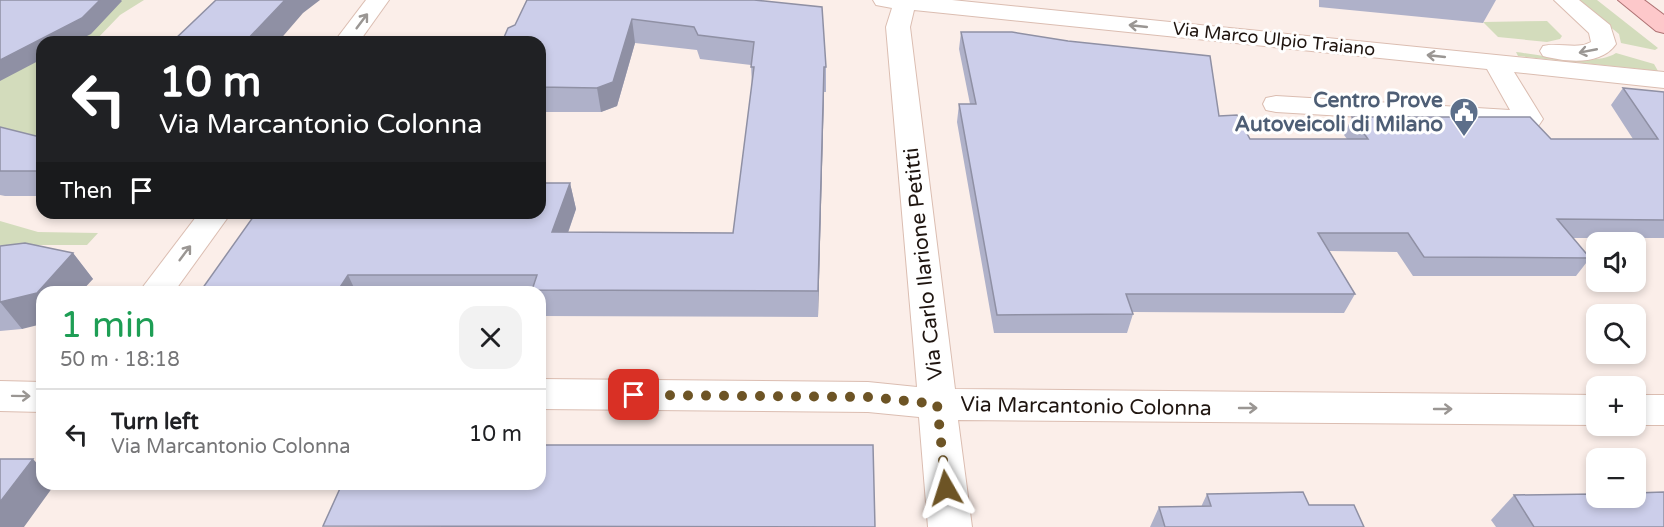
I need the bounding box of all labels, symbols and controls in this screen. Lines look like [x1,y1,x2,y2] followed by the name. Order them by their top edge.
[355,13,368,29] one-way arrow
[1172,17,1376,61] street label: Via Marco Ulpio Traiano
[1128,20,1148,31] one-way arrow
[1579,46,1598,57] one-way arrow
[1427,50,1447,61] one-way arrow
[159,57,261,108] text: 10 m
[60,60,138,138] icon: left
[1235,88,1443,137] place label: Centro Prove Autoveicoli di Milano
[1448,96,1480,138] public building icon: Centro Prove Autoveicoli di Milano
[159,108,482,141] text: Via Marcantonio Colonna
[899,146,948,382] street label: Via Carlo Ilarione Petitti
[125,174,158,207] icon: arrive
[60,178,113,204] text: Then
[1586,232,1646,508] map controls
[1586,232,1646,292] button: sound
[179,245,192,261] one-way arrow
[60,304,156,347] text: 1 min
[1586,304,1646,364] button: search
[459,306,522,369] button: close
[60,348,180,372] text: 50 m · 18:18
[608,369,659,420] pin
[1586,376,1646,436] button: +
[617,378,650,411] icon: arrive
[11,391,30,402] one-way arrow
[960,392,1212,421] street label: Via Marcantonio Colonna
[1237,402,1257,414] one-way arrow
[1432,403,1452,415] one-way arrow
[111,409,199,435] text: Turn left
[60,418,93,451] icon: left
[468,421,522,447] text: 10 m
[111,435,351,459] text: Via Marcantonio Colonna
[1586,448,1646,508] button: −
[914,456,978,520] position arrow

